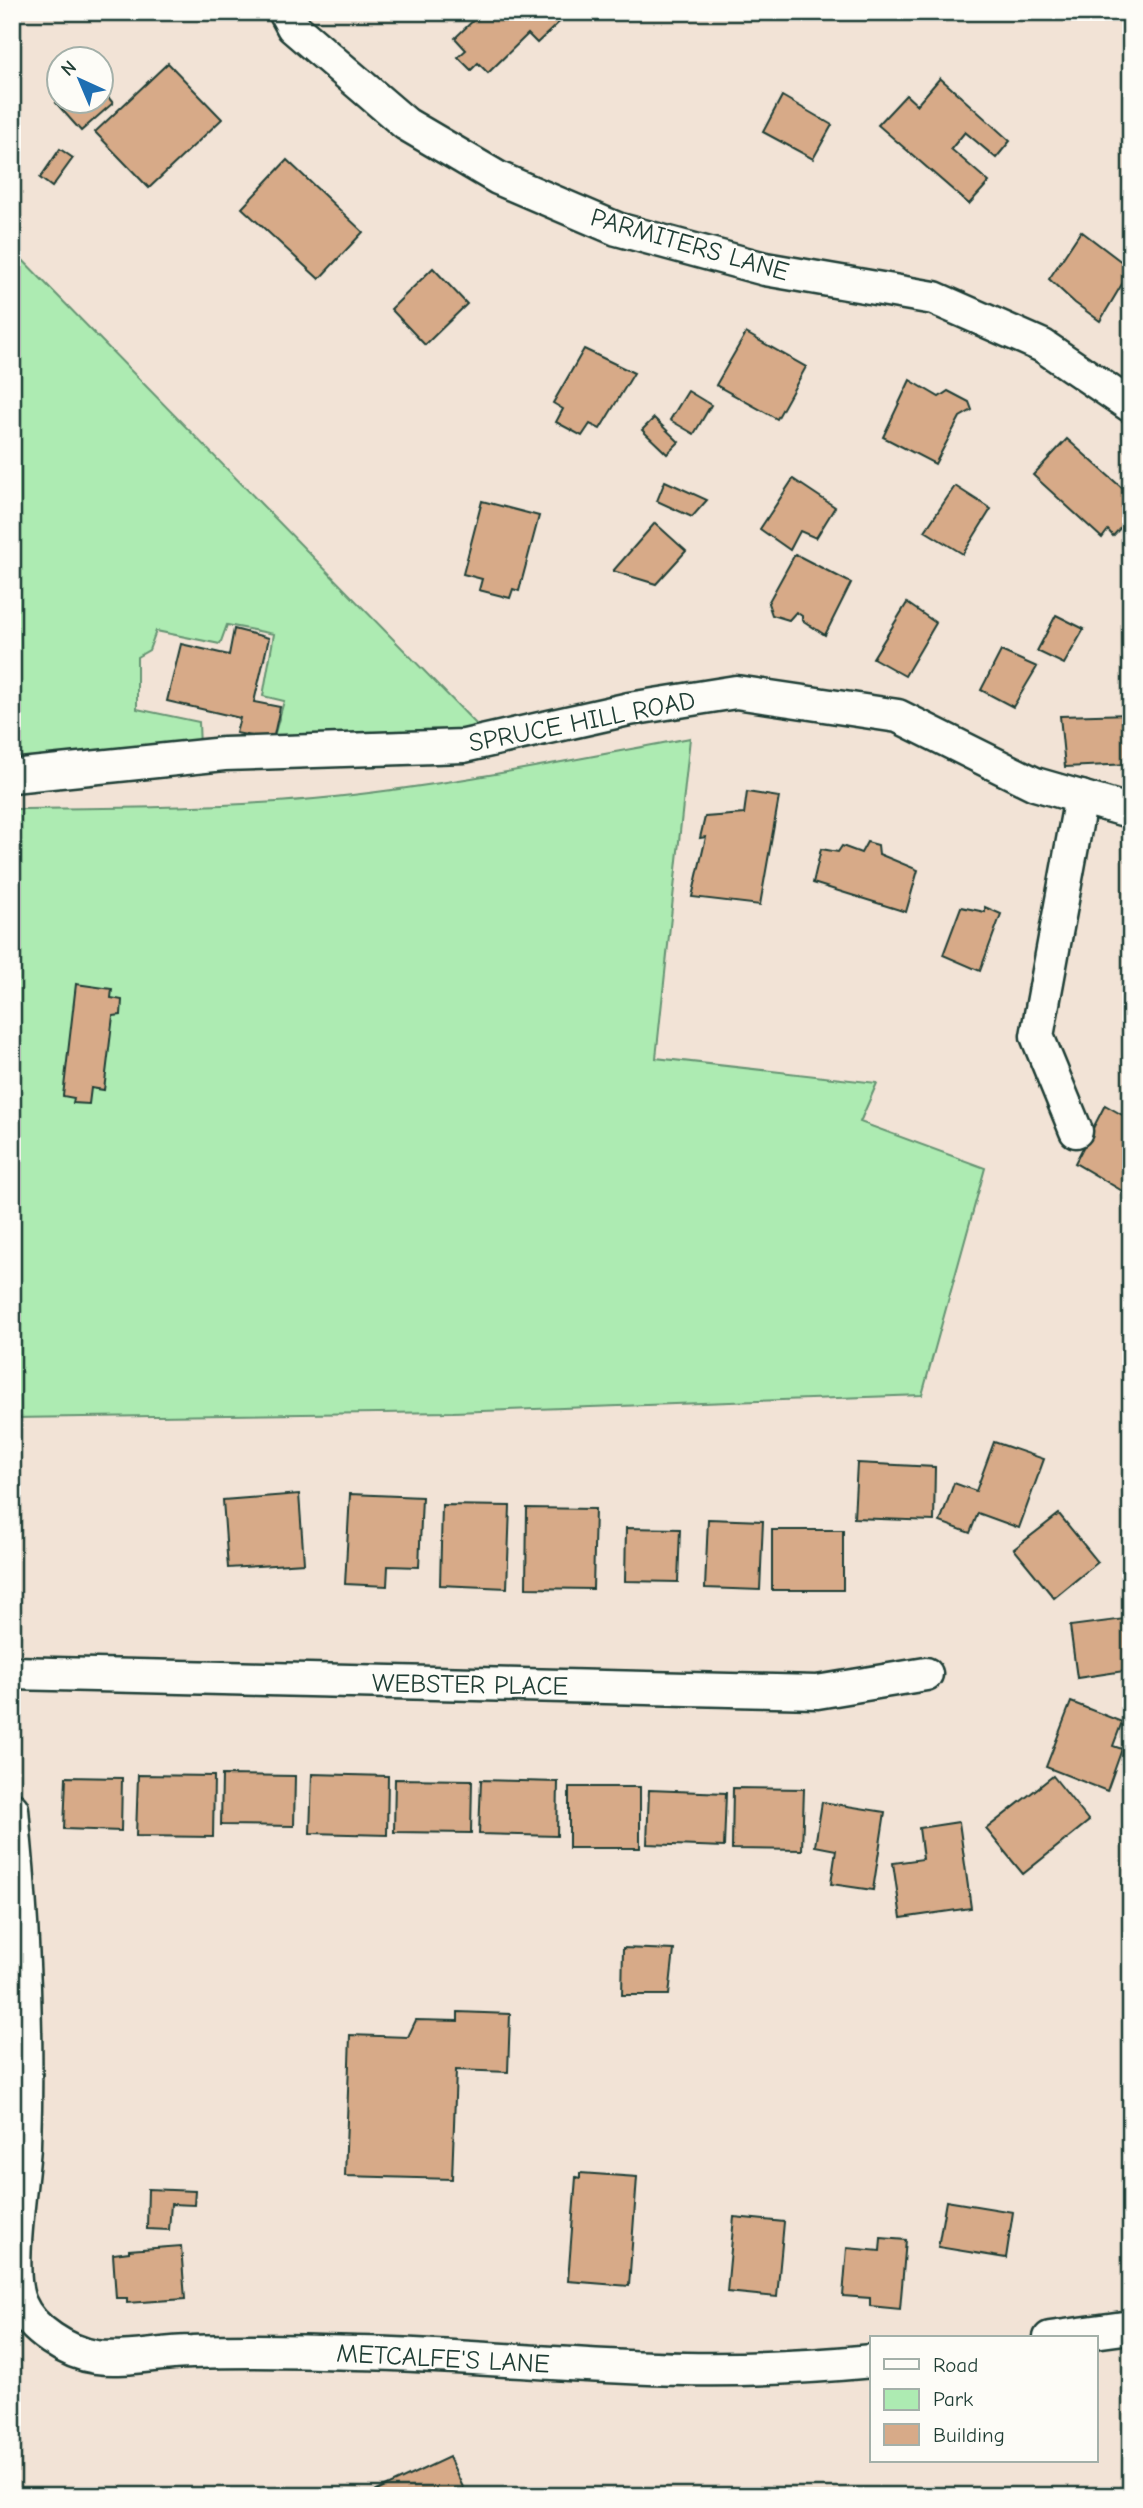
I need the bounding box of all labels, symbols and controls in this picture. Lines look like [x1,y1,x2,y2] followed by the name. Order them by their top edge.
[46,46,116,116] north arrow
[57,56,81,81] text: N
[587,202,792,288] street label: PARMITERS LANE
[466,685,698,759] street label: SPRUCE HILL ROAD
[372,1668,568,1702] street label: WEBSTER PLACE
[870,2336,1098,2462] legend
[336,2338,550,2380] street label: METCALFE'S LANE
[933,2353,978,2377] text: Road
[933,2387,973,2411] text: Park
[933,2423,1005,2447] text: Building

